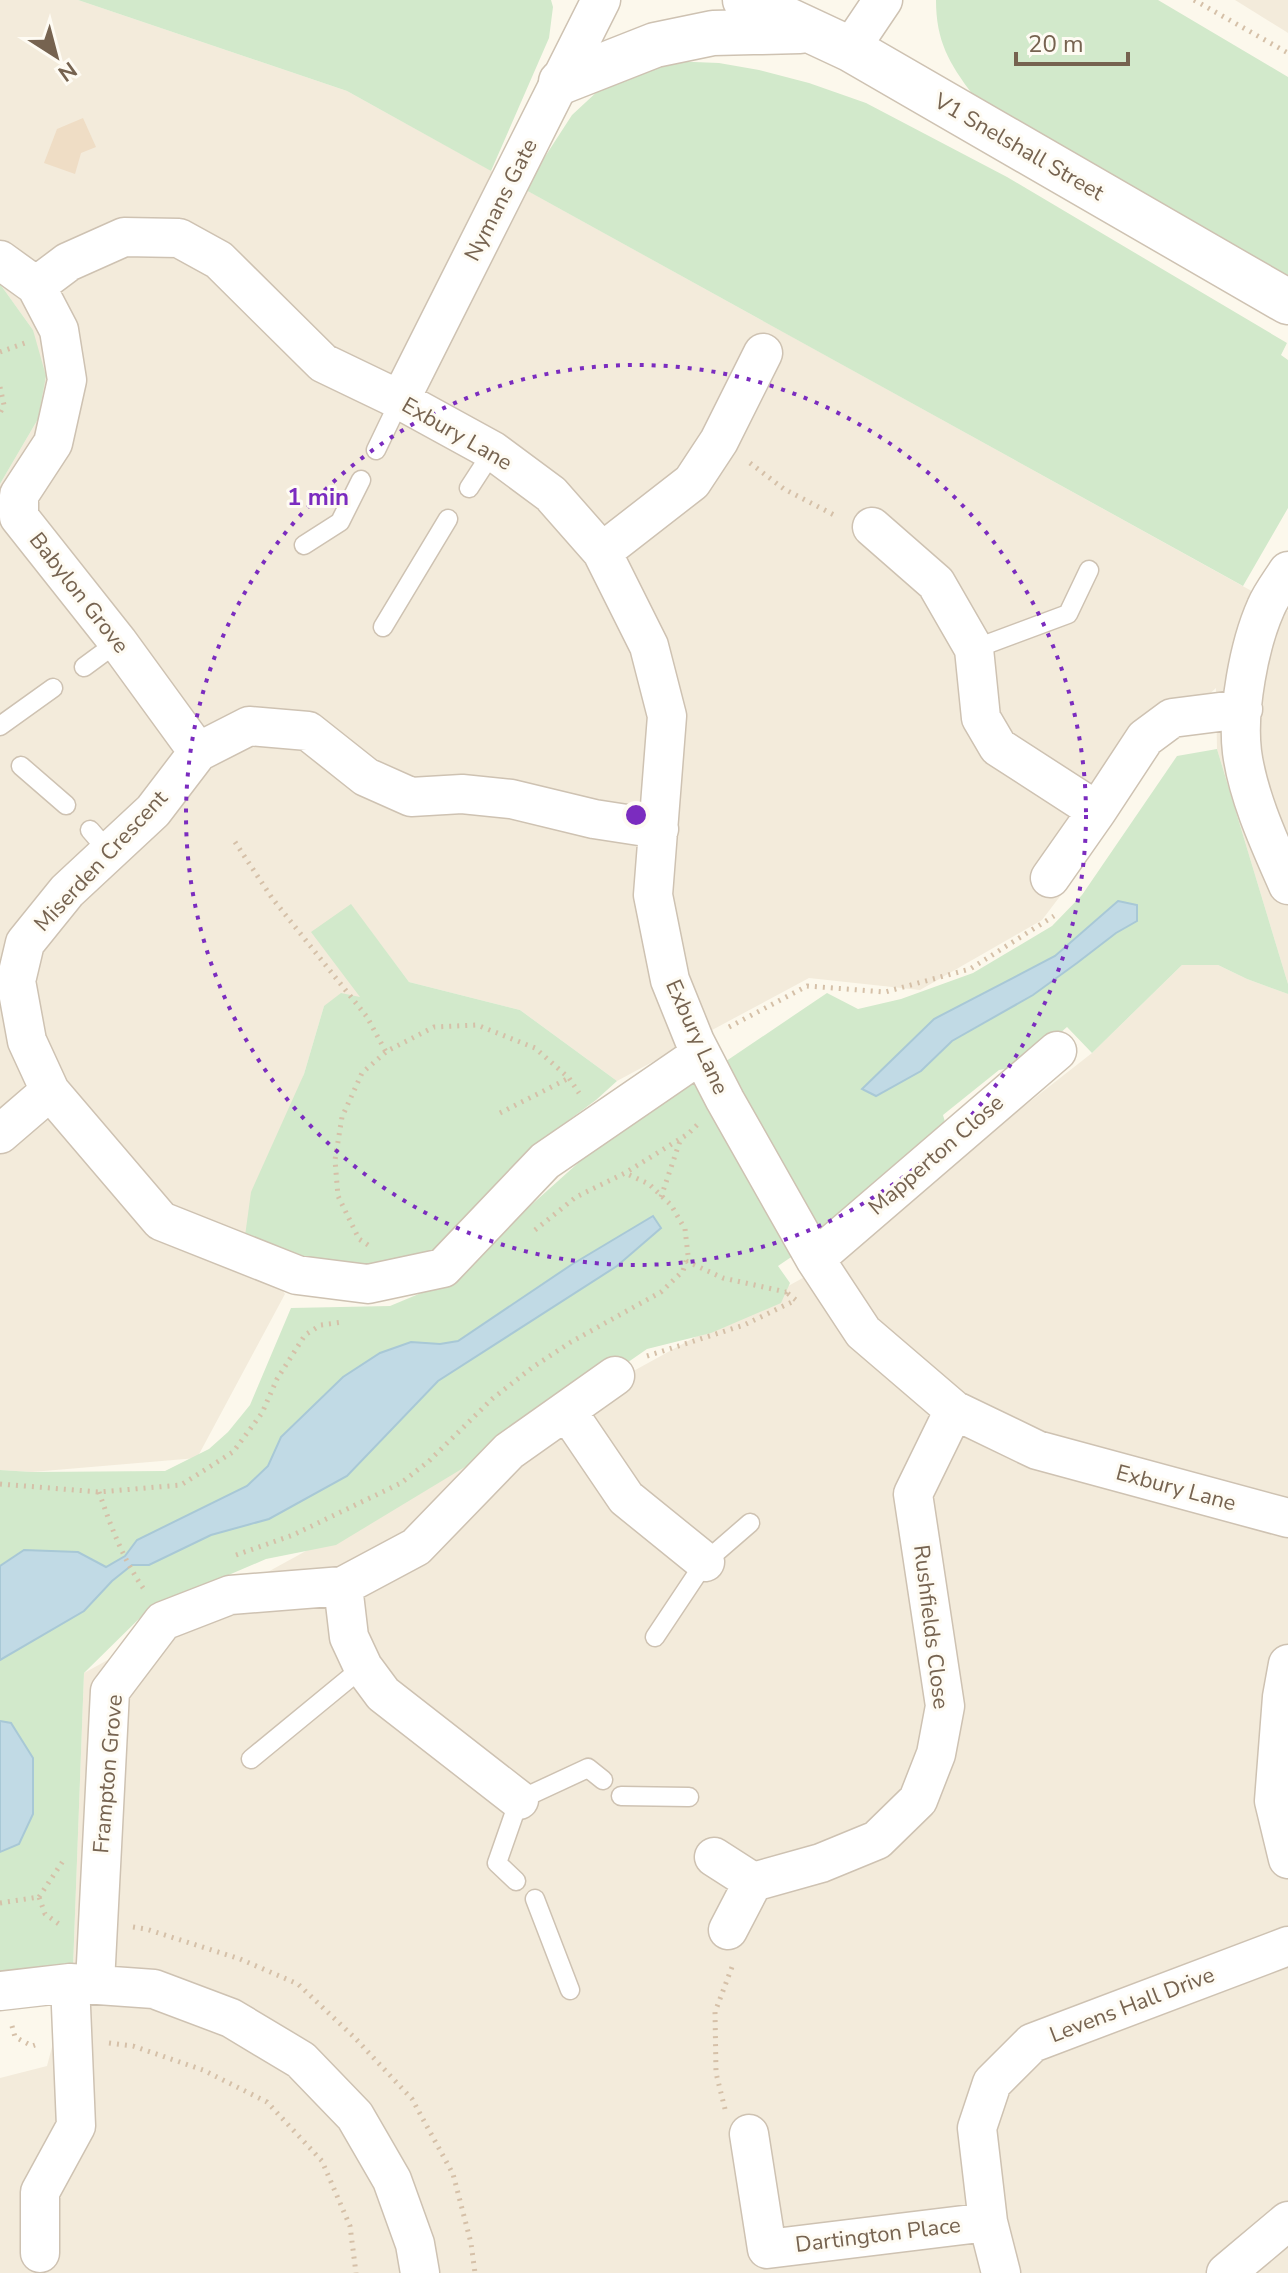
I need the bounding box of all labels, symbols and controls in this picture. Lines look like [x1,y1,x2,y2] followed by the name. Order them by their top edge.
[16,16,96,96] north arrow
[1016,16,1128,66] scale bar
[1028,28,1084,60] text: 20 m
[52,54,83,88] text: N
[928,86,1110,208] street label: V1 Snelshall Street
[457,134,545,266] street label: Nymans Gate
[396,390,518,478] street label: Exbury Lane
[287,481,349,513] text: 1 min
[22,526,136,660] street label: Babylon Grove
[28,784,175,938] street label: Miserden Crescent
[622,801,650,829] centre of rings
[658,975,736,1099] street label: Exbury Lane
[862,1088,1010,1222] street label: Mapperton Close
[1113,1458,1239,1518] street label: Exbury Lane
[906,1543,956,1711] street label: Rushfields Close
[86,1693,130,1855] street label: Frampton Grove
[1045,1960,1219,2050] street label: Levens Hall Drive
[794,2210,962,2260] street label: Dartington Place

